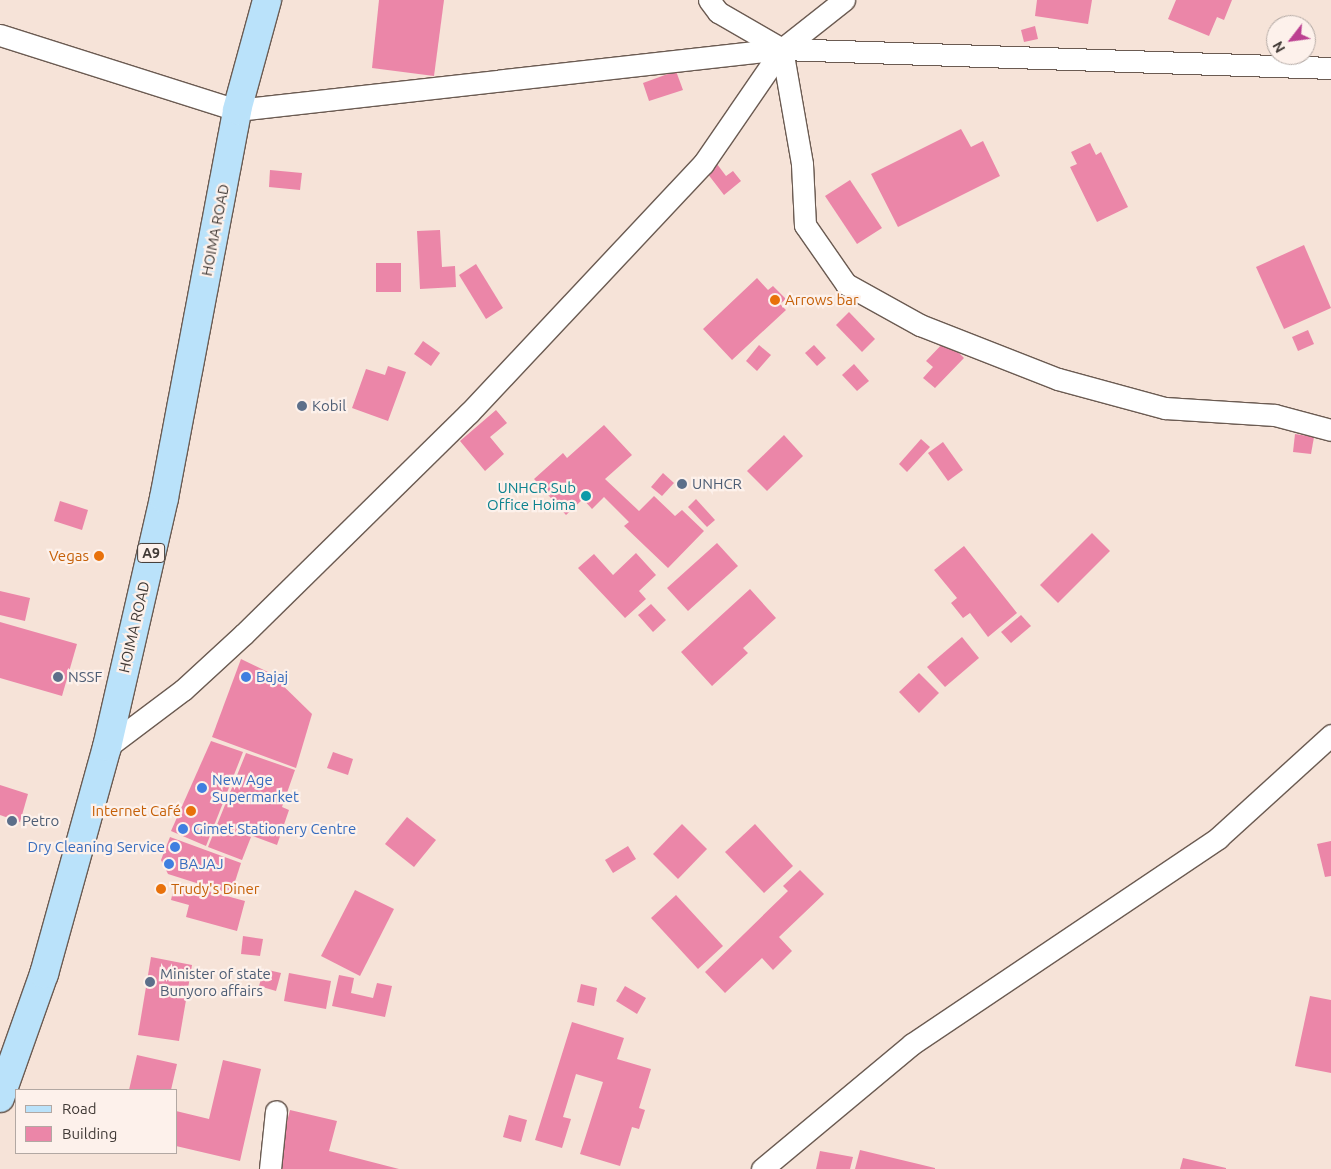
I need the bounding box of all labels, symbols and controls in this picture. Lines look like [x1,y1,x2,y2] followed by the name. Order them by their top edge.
[1266,15,1316,65] north arrow
[1269,38,1288,56] text: N
[197,182,233,278] street label: HOIMA ROAD
[785,291,859,309] place label: Arrows bar
[769,294,781,306] marker: Arrows bar
[312,397,346,415] place label: Kobil
[296,400,308,412] marker: Kobil
[692,475,742,493] place label: UNHCR
[487,478,576,513] place label: UNHCR Sub Office Hoima
[676,478,688,490] marker: UNHCR
[580,490,592,502] marker: UNHCR Sub Office Hoima
[136,542,166,564] road number: A9
[49,547,89,565] place label: Vegas
[93,550,105,562] marker: Vegas
[115,580,153,674] street label: HOIMA ROAD
[68,668,102,686] place label: NSSF
[256,668,288,686] place label: Bajaj
[52,671,64,683] marker: NSSF
[240,671,252,683] marker: Bajaj
[212,770,299,805] place label: New Age Supermarket
[196,782,208,794] marker: New Age Supermarket
[92,802,181,820] place label: Internet Café
[185,805,197,817] marker: Internet Café
[22,812,59,830] place label: Petro
[6,815,18,827] marker: Petro
[193,820,356,838] place label: Gimet Stationery Centre
[177,823,189,835] marker: Gimet Stationery Centre
[27,838,165,856] place label: Dry Cleaning Service
[169,841,181,853] marker: Dry Cleaning Service
[179,855,224,873] place label: BAJAJ
[163,858,175,870] marker: BAJAJ
[171,880,259,898] place label: Trudy's Diner
[155,883,167,895] marker: Trudy's Diner
[160,964,271,999] place label: Minister of state Bunyoro affairs
[144,976,156,988] marker: Minister of state Bunyoro affairs
[15,1089,178,1154] legend
[62,1100,97,1117] text: Road
[62,1125,117,1142] text: Building

